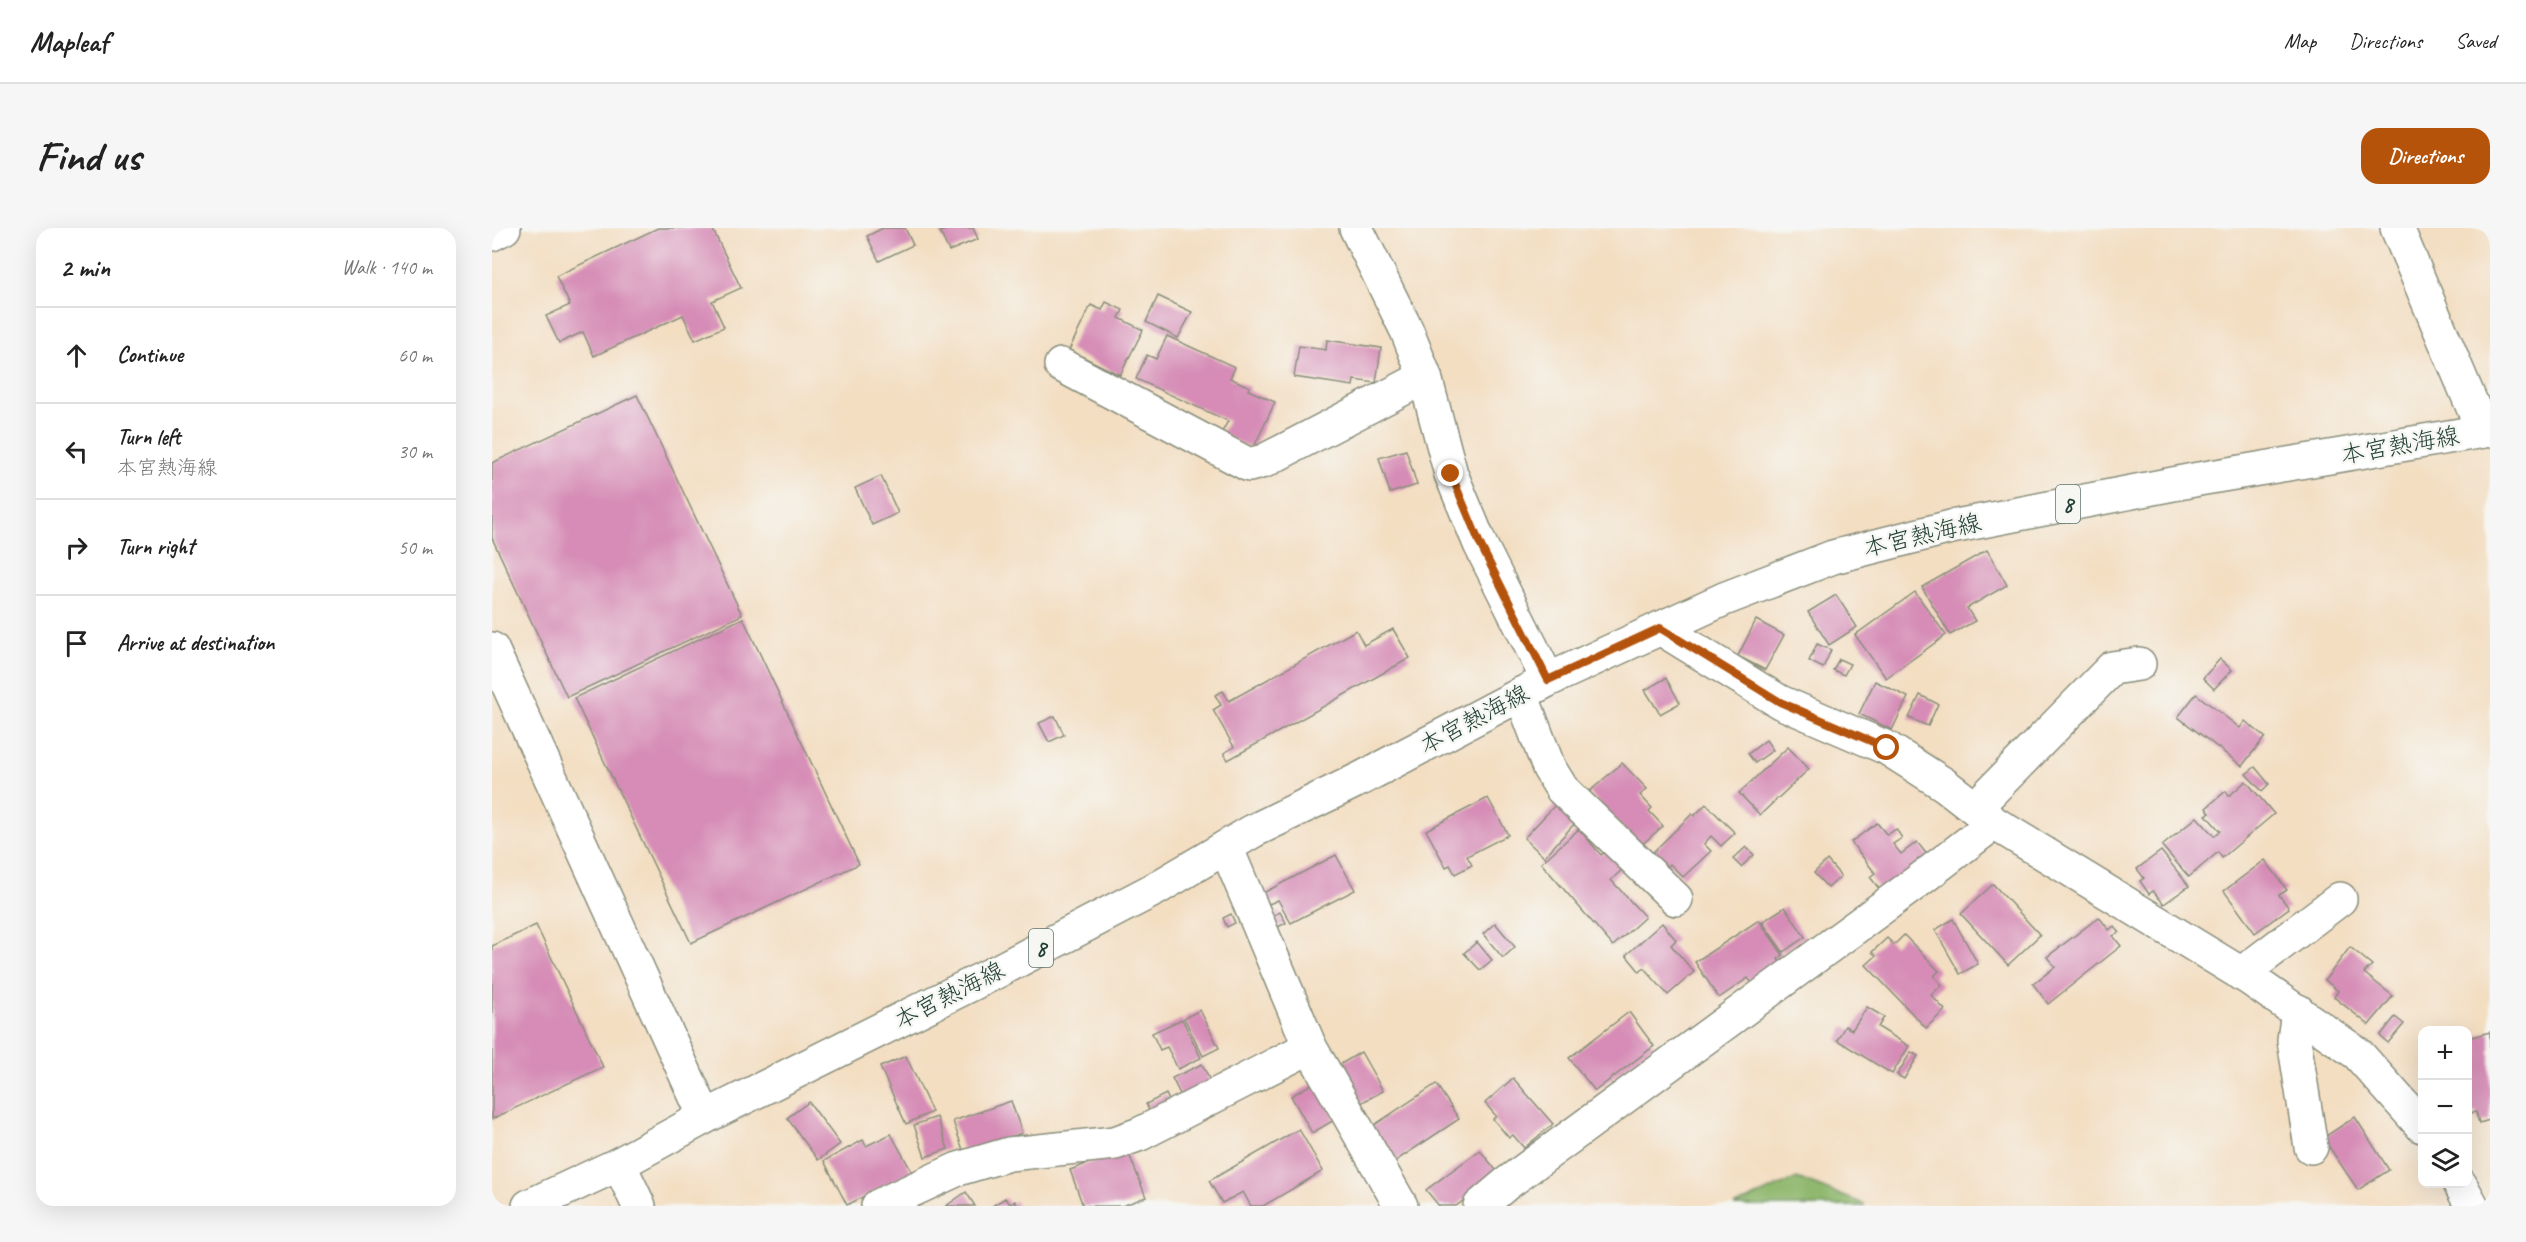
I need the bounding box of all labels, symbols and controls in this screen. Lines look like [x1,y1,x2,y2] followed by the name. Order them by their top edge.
[30,24,108,59] text: Mapleaf
[2284,28,2316,54] text: Map
[2349,28,2422,54] text: Directions
[2455,28,2496,54] text: Saved
[2361,128,2490,184] button: Directions
[36,130,141,183] text: Find us
[60,251,110,284] text: 2 min
[342,255,432,280] text: Walk · 140 m
[60,339,93,372] icon: ahead
[117,341,183,369] text: Continue
[398,343,432,368] text: 60 m
[2338,420,2462,470] street label: 本宮熱海線
[117,423,181,451] text: Turn left
[60,435,93,468] icon: left
[398,439,432,464] text: 30 m
[117,455,217,480] text: 本宮熱海線
[1437,460,1463,486] route end
[2056,485,2080,523] road number: 8
[1860,507,1984,563] street label: 本宮熱海線
[60,531,93,564] icon: right
[117,533,194,561] text: Turn right
[398,535,432,560] text: 50 m
[60,627,93,660] icon: arrive
[117,629,274,657] text: Arrive at destination
[1414,678,1534,760] street label: 本宮熱海線
[1873,734,1899,760] route start
[1029,929,1053,967] road number: 8
[889,954,1009,1036] street label: 本宮熱海線
[2418,1026,2472,1188] map controls
[2418,1026,2472,1080] button: +
[2418,1080,2472,1134] button: −
[2418,1134,2472,1188] button: layers

